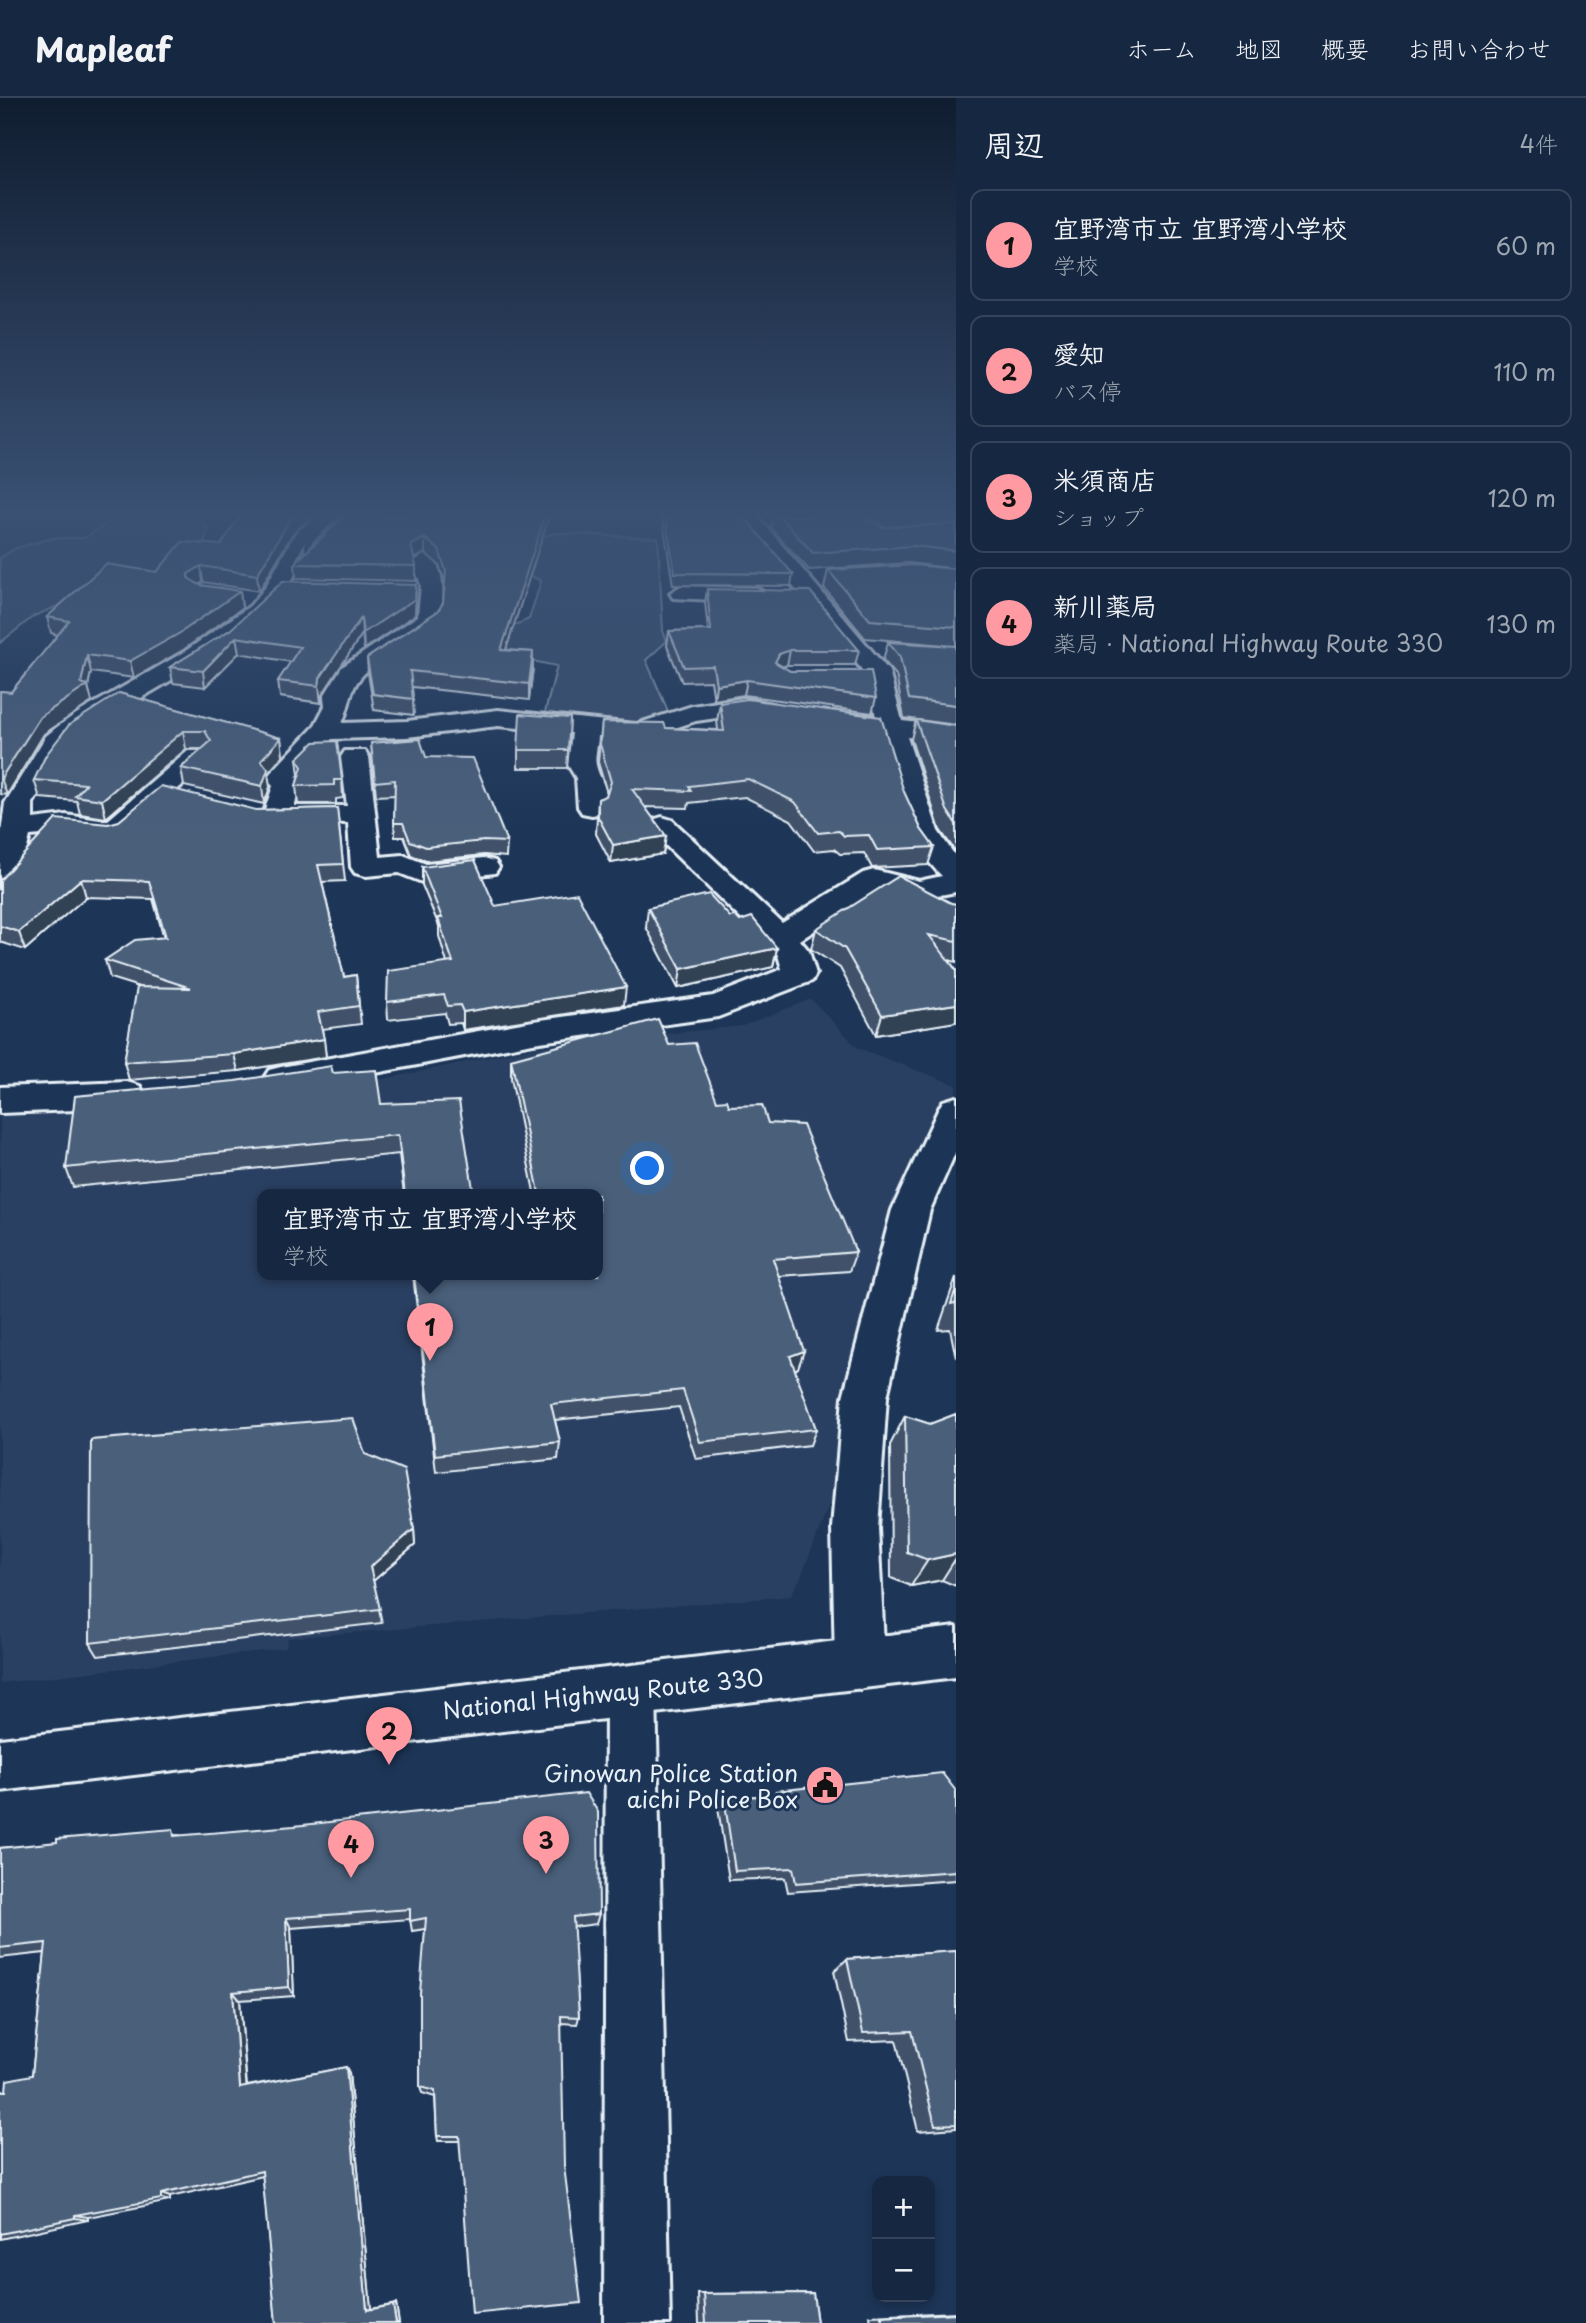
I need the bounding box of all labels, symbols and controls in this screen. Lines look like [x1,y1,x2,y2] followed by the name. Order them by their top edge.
[35,23,171,73] text: Mapleaf
[1126,30,1197,66] text: ホーム
[1235,30,1283,66] text: 地図
[1321,30,1369,66] text: 概要
[1407,30,1551,66] text: お問い合わせ
[984,121,1044,166] text: 周辺
[1520,126,1558,161] text: 4件
[1053,208,1347,247] text: 宜野湾市立 宜野湾小学校
[1004,228,1015,263] text: 1
[1496,228,1556,263] text: 60 m
[1053,247,1099,282] text: 学校
[1053,334,1105,373] text: 愛知
[1001,354,1017,389] text: 2
[1494,354,1556,389] text: 110 m
[1053,373,1122,408] text: バス停
[1053,460,1157,499] text: 米須商店
[1001,480,1017,515] text: 3
[1488,480,1556,515] text: 120 m
[1053,499,1144,534] text: ショップ
[1053,586,1157,625] text: 新川薬局
[1001,606,1017,641] text: 4
[1486,606,1556,641] text: 130 m
[1053,625,1443,660] text: 薬局 · National Highway Route 330
[630,1151,664,1185] your location
[257,1189,603,1280] popup
[283,1198,577,1237] text: 宜野湾市立 宜野湾小学校
[283,1237,329,1272] text: 学校
[407,1303,453,1361] pin: 1
[441,1659,765,1727] street label: National Highway Route 330
[366,1707,412,1765] pin: 2
[544,1755,798,1816] place label: Ginowan Police Station aichi Police Box
[804,1764,846,1806] public building icon: Ginowan Police Station aichi Police Box
[523,1816,569,1874] pin: 3
[328,1820,374,1878] pin: 4
[872,2176,935,2302] map controls
[872,2176,935,2239] button: +
[872,2239,935,2302] button: −

